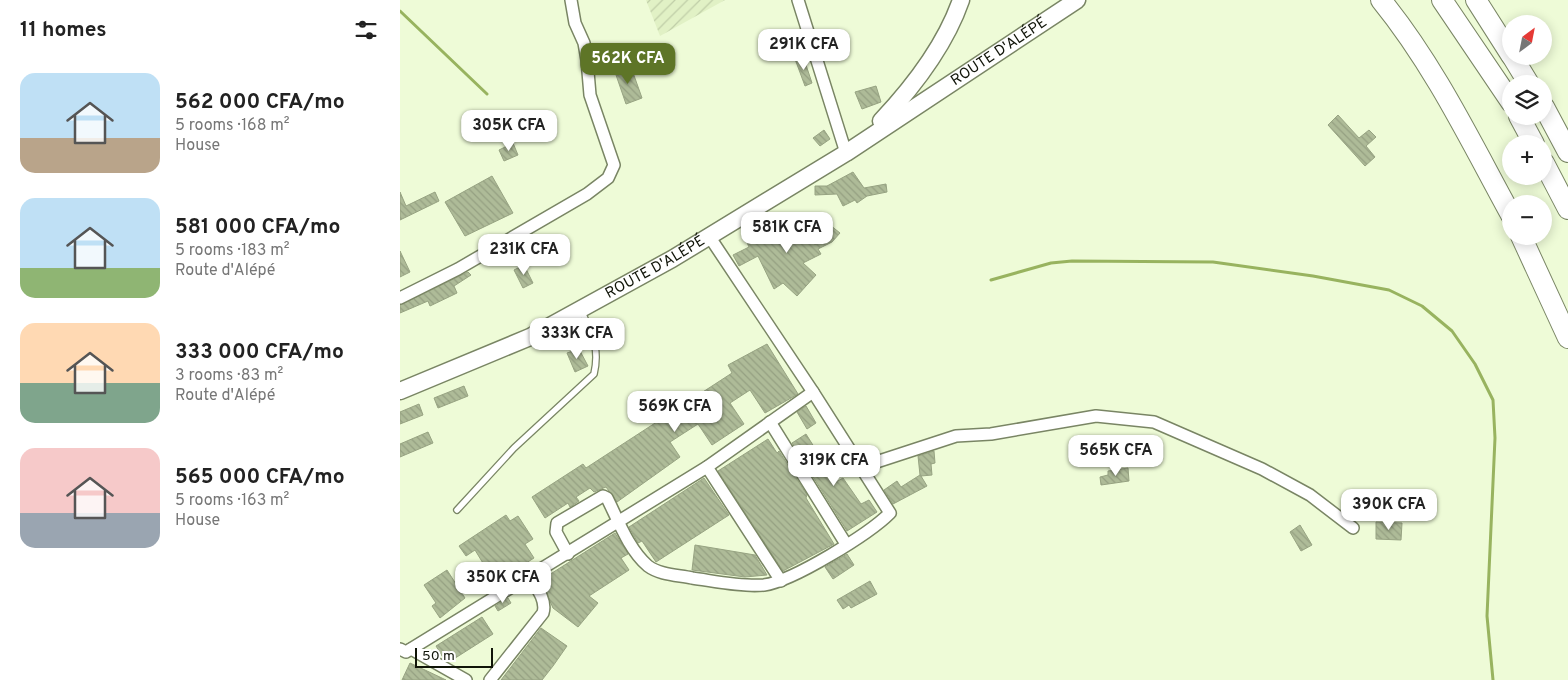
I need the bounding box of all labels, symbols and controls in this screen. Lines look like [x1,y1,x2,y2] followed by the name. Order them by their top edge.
[947,12,1051,90] street label: ROUTE D'ALÉPÉ
[1502,15,1552,65] north arrow
[1502,15,1552,245] map controls
[352,16,380,44] icon: filters
[20,17,107,44] text: 11 homes
[752,28,856,71] pin: 291K CFA
[769,35,839,55] text: 291K CFA
[576,42,680,85] pin: 562K CFA
[591,49,665,69] text: 562K CFA
[1502,75,1552,125] button: layers
[175,89,345,116] text: 562 000 CFA/mo
[60,93,120,153] icon: home
[457,110,561,152] pin: 305K CFA
[175,116,290,136] text: 5 rooms · 168 m²
[472,116,546,136] text: 305K CFA
[1502,135,1552,185] button: +
[175,136,220,156] text: House
[1502,195,1552,245] button: −
[735,212,839,254] pin: 581K CFA
[175,214,341,241] text: 581 000 CFA/mo
[60,218,120,278] icon: home
[752,218,822,238] text: 581K CFA
[602,231,709,303] street label: ROUTE D'ALÉPÉ
[472,234,576,276] pin: 231K CFA
[489,240,559,260] text: 231K CFA
[175,241,290,261] text: 5 rooms · 183 m²
[175,261,275,281] text: Route d'Alépé
[525,318,629,360] pin: 333K CFA
[541,324,613,344] text: 333K CFA
[175,339,344,366] text: 333 000 CFA/mo
[60,343,120,403] icon: home
[175,366,283,386] text: 3 rooms · 83 m²
[175,386,275,406] text: Route d'Alépé
[623,390,727,433] pin: 569K CFA
[638,397,712,417] text: 569K CFA
[1064,434,1168,477] pin: 565K CFA
[1079,441,1153,461] text: 565K CFA
[782,444,886,487] pin: 319K CFA
[799,451,869,471] text: 319K CFA
[175,464,345,491] text: 565 000 CFA/mo
[60,468,120,528] icon: home
[1337,488,1441,531] pin: 390K CFA
[175,491,289,511] text: 5 rooms · 163 m²
[1352,495,1426,515] text: 390K CFA
[175,511,220,531] text: House
[451,562,555,604] pin: 350K CFA
[466,568,540,588] text: 350K CFA
[415,645,492,668] scale bar
[422,648,455,665] text: 50 m

